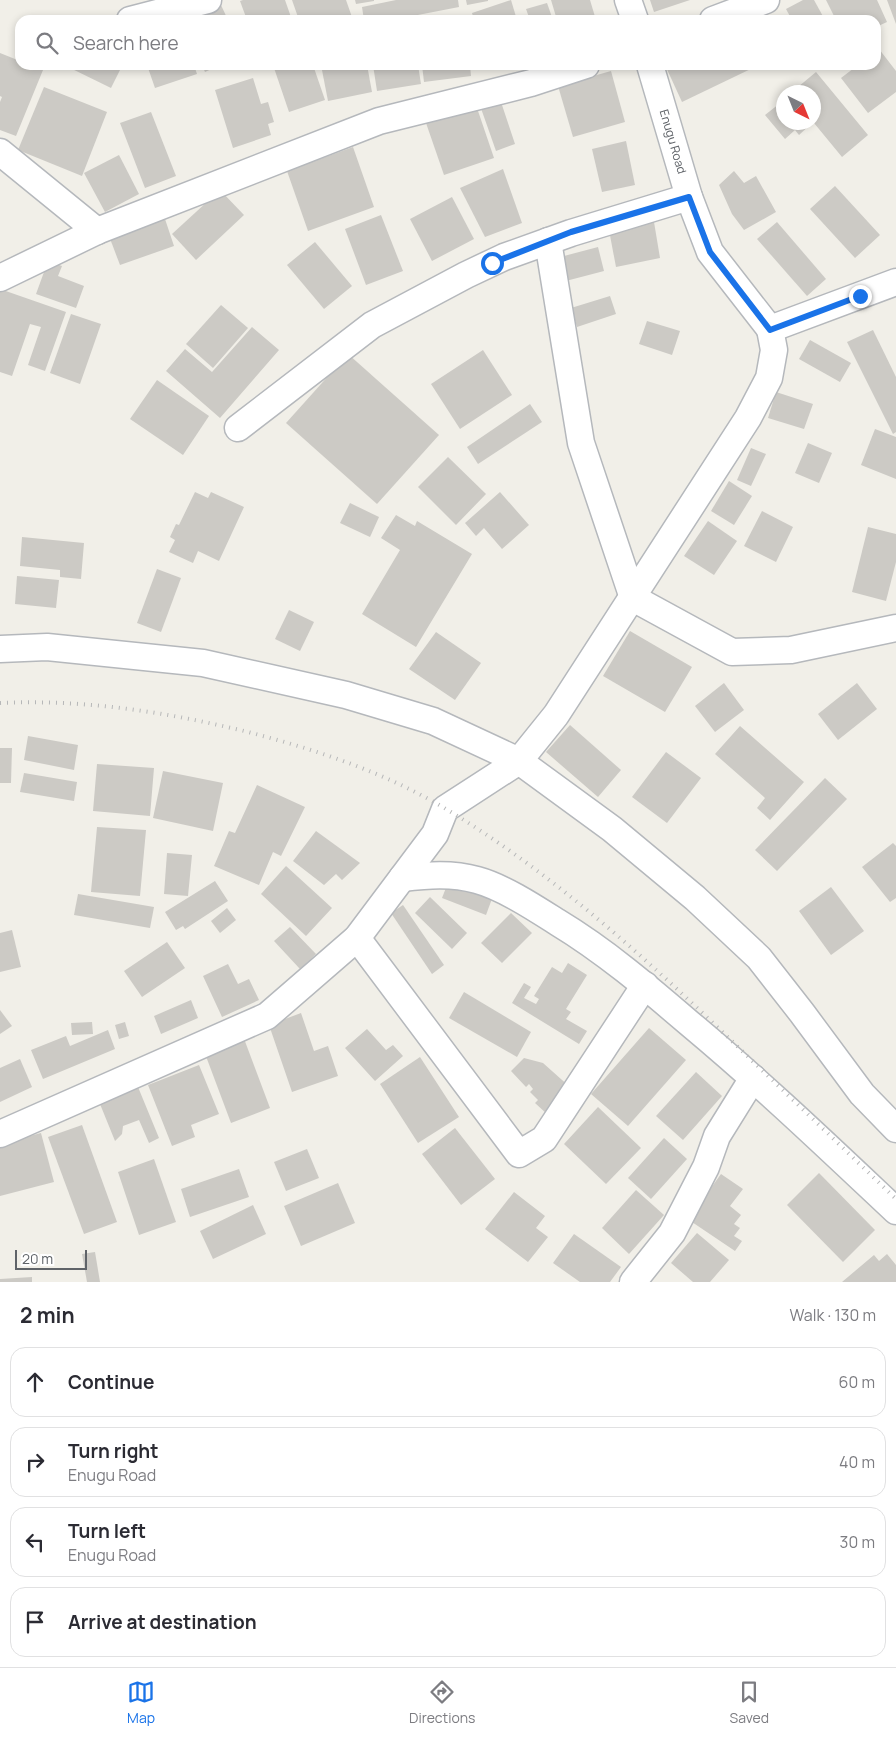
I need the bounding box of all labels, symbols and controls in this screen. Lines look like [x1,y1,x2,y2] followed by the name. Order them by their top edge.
[15,15,881,70] search box
[33,29,61,57] icon: search
[73,30,179,56] text: Search here
[776,85,821,130] north arrow
[656,107,691,176] street label: Enugu Road
[481,252,504,275] route start
[849,285,872,308] route end
[15,1247,88,1270] scale bar
[22,1249,53,1268] text: 20 m
[20,1301,75,1329] text: 2 min
[790,1304,876,1326] text: Walk · 130 m
[21,1368,49,1396] icon: ahead
[68,1369,154,1395] text: Continue
[839,1371,875,1393] text: 60 m
[68,1438,158,1464] text: Turn right
[21,1448,49,1476] icon: right
[839,1451,875,1473] text: 40 m
[68,1464,156,1486] text: Enugu Road
[68,1518,146,1544] text: Turn left
[21,1528,49,1556] icon: left
[840,1531,875,1553] text: 30 m
[68,1544,156,1566] text: Enugu Road
[21,1608,49,1636] icon: arrive
[68,1609,257,1635] text: Arrive at destination
[127,1678,155,1727] tab: Map
[409,1678,475,1727] tab: Directions
[730,1678,769,1727] tab: Saved

